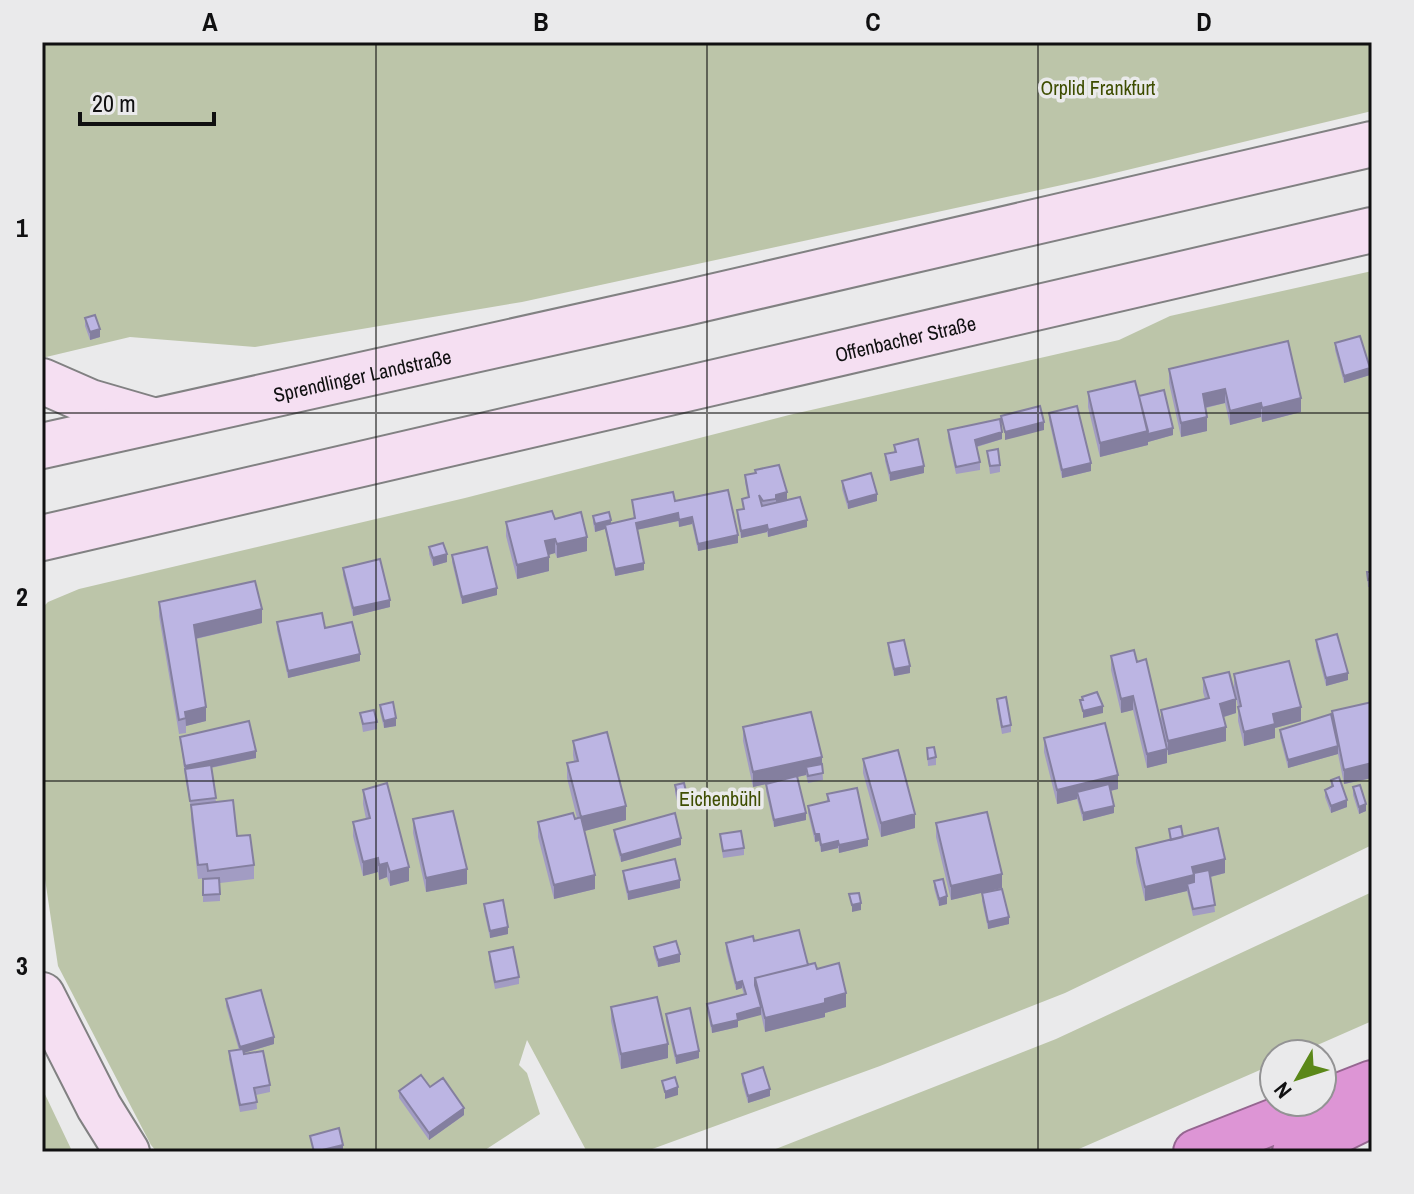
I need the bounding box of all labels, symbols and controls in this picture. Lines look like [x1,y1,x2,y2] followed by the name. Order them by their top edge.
[202,4,218,39] text: A
[533,4,549,39] text: B
[865,4,881,39] text: C
[1196,4,1212,39] text: D
[1041,74,1156,101] park label: Orplid Frankfurt
[80,76,214,126] scale bar
[92,87,136,119] text: 20 m
[16,210,28,245] text: 1
[832,309,978,367] street label: Offenbacher Straße
[271,342,454,408] street label: Sprendlinger Landstraße
[16,579,28,614] text: 2
[679,785,761,812] park label: Eichenbühl
[16,948,28,983] text: 3
[1258,1038,1338,1118] north arrow
[1267,1076,1298,1105] text: N

